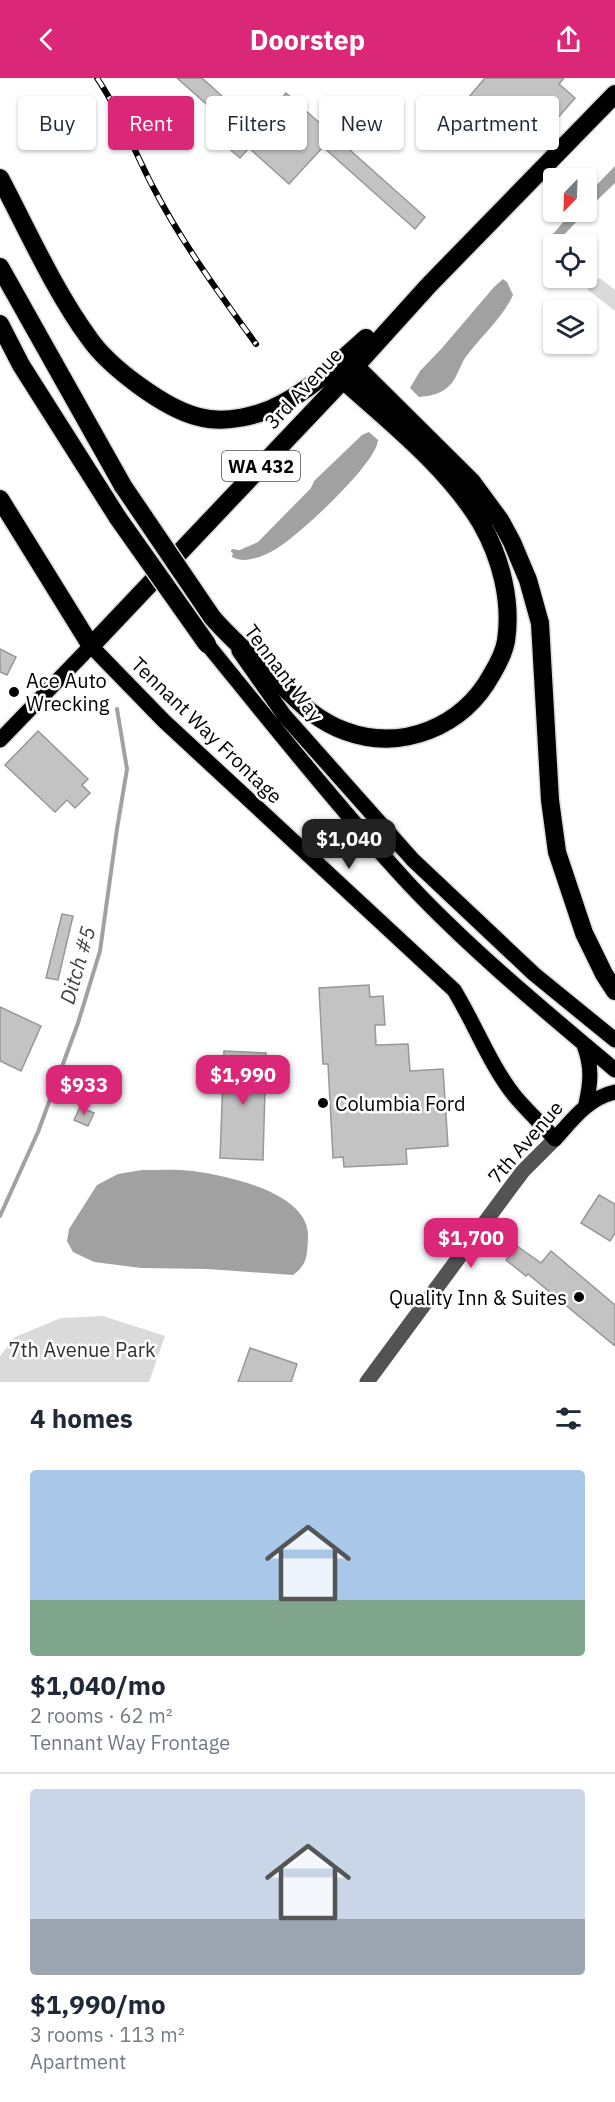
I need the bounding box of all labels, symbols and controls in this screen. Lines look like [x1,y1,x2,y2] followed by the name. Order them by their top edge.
[250,22,365,57] text: Doorstep
[30,23,63,56] icon: back
[552,23,585,56] icon: share
[18,96,96,150] chip: Buy
[108,96,194,150] chip: Rent
[206,96,307,150] chip: Filters
[319,96,404,150] chip: New
[416,96,559,150] chip: Apartment
[543,168,597,222] north arrow
[543,168,597,354] map controls
[543,234,597,288] button: locate
[543,300,597,354] button: layers
[258,341,348,435] street label: 3rd Avenue
[222,451,300,481] road number: WA 432
[238,619,330,727] street label: Tennant Way
[126,651,288,809] street label: Tennant Way Frontage
[26,667,110,717] place label: Ace Auto Wrecking
[7,685,21,699] marker: Ace Auto Wrecking
[300,819,398,870] pin: $1,040
[316,825,382,852] text: $1,040
[53,922,102,1007] water label: Ditch #5
[194,1055,292,1106] pin: $1,990
[210,1061,276,1088] text: $1,990
[48,1065,120,1116] pin: $933
[60,1071,108,1098] text: $933
[335,1090,466,1117] place label: Columbia Ford
[481,1095,569,1189] street label: 7th Avenue
[316,1096,330,1110] marker: Columbia Ford
[422,1218,520,1269] pin: $1,700
[438,1224,504,1251] text: $1,700
[389,1284,567,1311] place label: Quality Inn & Suites
[572,1290,586,1304] marker: Quality Inn & Suites
[8,1336,156,1363] park label: 7th Avenue Park
[30,1401,133,1435] text: 4 homes
[552,1402,585,1435] icon: filters
[254,1509,362,1617] icon: home
[30,1668,166,1702] text: $1,040/mo
[30,1702,173,1729] text: 2 rooms · 62 m²
[30,1729,230,1756] text: Tennant Way Frontage
[254,1828,362,1936] icon: home
[30,1987,166,2021] text: $1,990/mo
[30,2021,185,2048] text: 3 rooms · 113 m²
[30,2048,126,2075] text: Apartment

